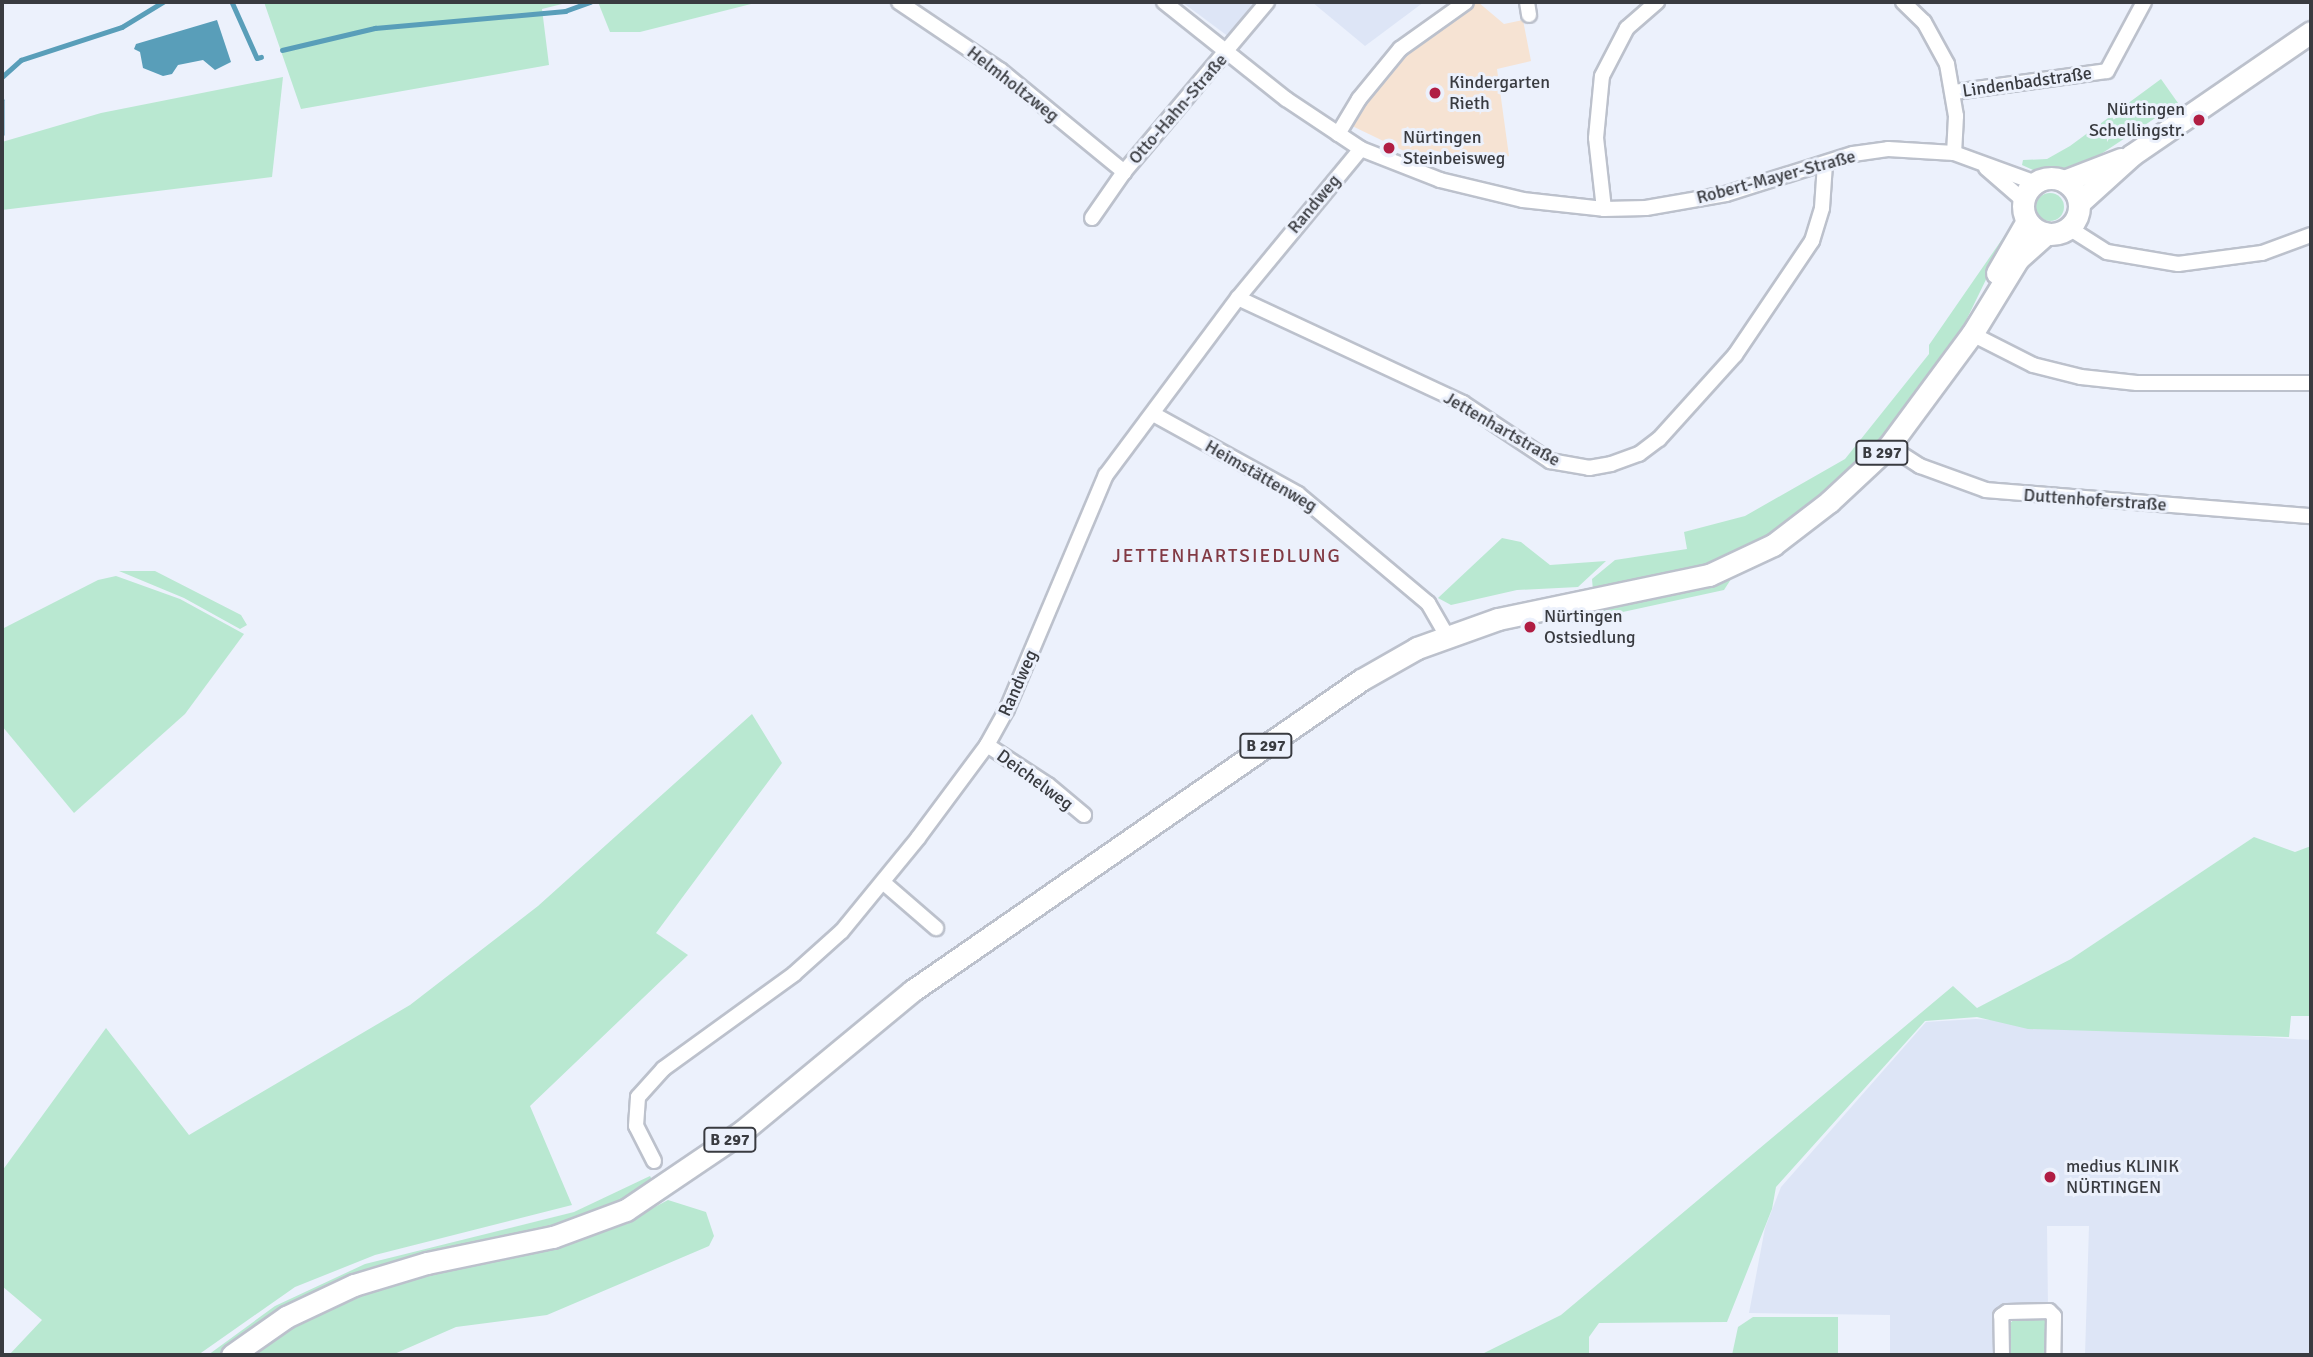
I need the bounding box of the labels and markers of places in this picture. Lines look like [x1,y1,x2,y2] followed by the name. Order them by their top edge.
[1449,72,1550,114] place label: Kindergarten Rieth
[1427,85,1443,101] marker: Kindergarten Rieth
[2089,99,2185,142] place label: Nürtingen Schellingstr.
[2191,112,2207,128] marker: Nürtingen Schellingstr.
[1403,127,1505,170] place label: Nürtingen Steinbeisweg
[1381,140,1397,156] marker: Nürtingen Steinbeisweg
[1544,606,1636,648] place label: Nürtingen Ostsiedlung
[1522,619,1538,635] marker: Nürtingen Ostsiedlung
[2066,1156,2179,1198] place label: medius KLINIK NÜRTINGEN
[2040,1167,2060,1187] marker: medius KLINIK NÜRTINGEN

